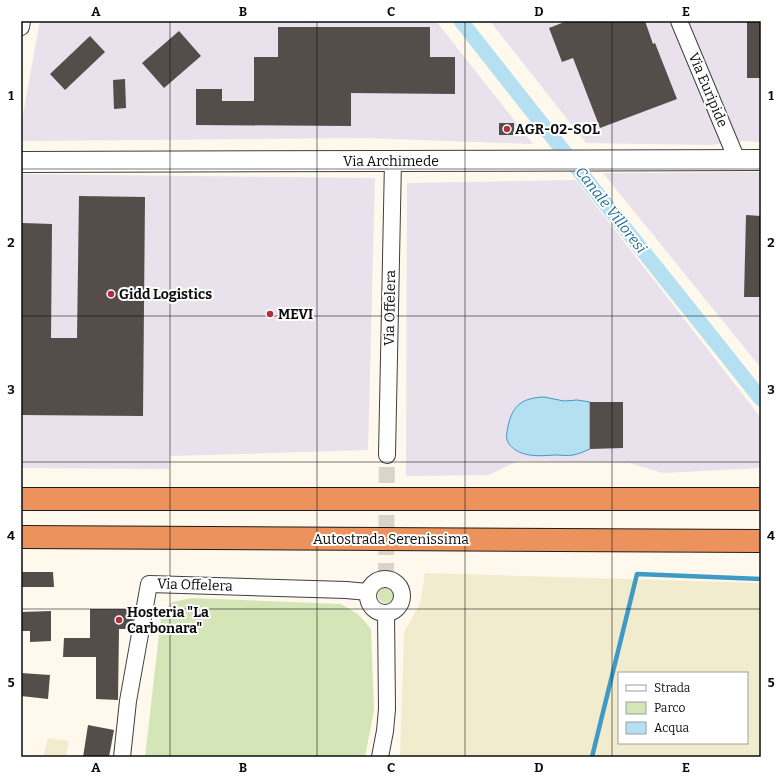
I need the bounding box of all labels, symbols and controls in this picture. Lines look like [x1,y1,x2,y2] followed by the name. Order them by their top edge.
[91,4,101,19] text: A
[239,4,247,19] text: B
[387,4,395,19] text: C
[534,4,544,19] text: D
[682,4,690,19] text: E
[685,50,731,130] street label: Via Euripide
[8,88,14,103] text: 1
[768,88,774,103] text: 1
[515,121,600,138] place label: AGR-02-SOL
[502,124,512,134] marker: AGR-02-SOL
[343,153,439,170] street label: Via Archimede
[572,163,650,257] water label: Canale Villoresi
[7,235,15,250] text: 2
[767,235,775,250] text: 2
[381,270,399,346] street label: Via Offelera
[119,286,212,303] place label: Gidd Logistics
[106,289,116,299] marker: Gidd Logistics
[278,306,313,323] place label: MEVI
[265,309,275,319] marker: MEVI
[7,382,15,397] text: 3
[767,382,775,397] text: 3
[7,528,15,543] text: 4
[767,528,775,543] text: 4
[313,531,469,548] street label: Autostrada Serenissima
[157,575,234,595] street label: Via Offelera
[127,604,209,637] place label: Hosteria "La Carbonara"
[114,615,124,625] marker: Hosteria "La Carbonara"
[618,672,748,744] legend
[7,675,15,690] text: 5
[767,675,775,690] text: 5
[654,681,691,695] text: Strada
[654,701,685,715] text: Parco
[654,721,690,735] text: Acqua
[91,760,101,775] text: A
[239,760,247,775] text: B
[387,760,395,775] text: C
[534,760,544,775] text: D
[682,760,690,775] text: E

